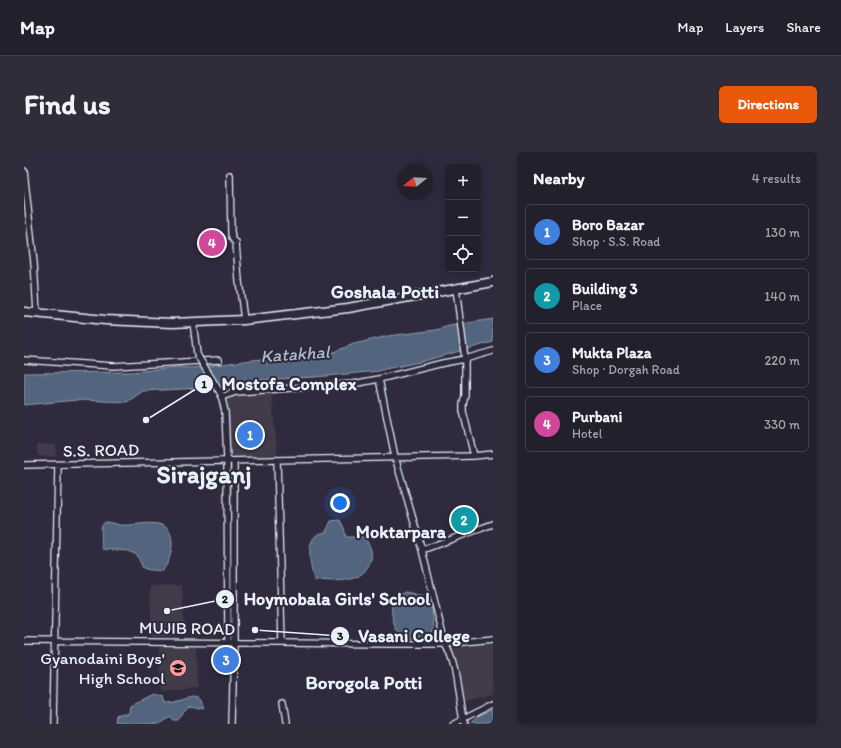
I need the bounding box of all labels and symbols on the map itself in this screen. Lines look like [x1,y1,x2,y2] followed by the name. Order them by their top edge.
[397,164,433,200] north arrow
[199,228,225,258] pin: 4
[331,280,439,303] district label: Goshala Potti
[260,340,332,367] water label: Katakhal
[194,369,365,399] callout: Mostofa Complex
[222,373,357,395] text: Mostofa Complex
[201,377,207,391] text: 1
[237,420,263,450] pin: 1
[63,439,139,461] street label: S.S. ROAD
[157,459,251,490] district label: Sirajganj
[330,493,350,513] your location
[451,505,477,535] pin: 2
[356,521,447,543] district label: Moktarpara
[215,584,438,614] callout: Hoymobala Girls' School
[244,588,431,610] text: Hoymobala Girls' School
[222,592,229,606] text: 2
[139,617,235,639] street label: MUJIB ROAD
[330,621,478,651] callout: Vasani College
[358,625,470,647] text: Vasani College
[337,629,344,643] text: 3
[213,645,239,675] pin: 3
[40,648,165,688] place label: Gyanodaini Boys' High School
[168,658,188,678] school or university icon: Gyanodaini Boys' High School
[306,671,422,694] district label: Borogola Potti

